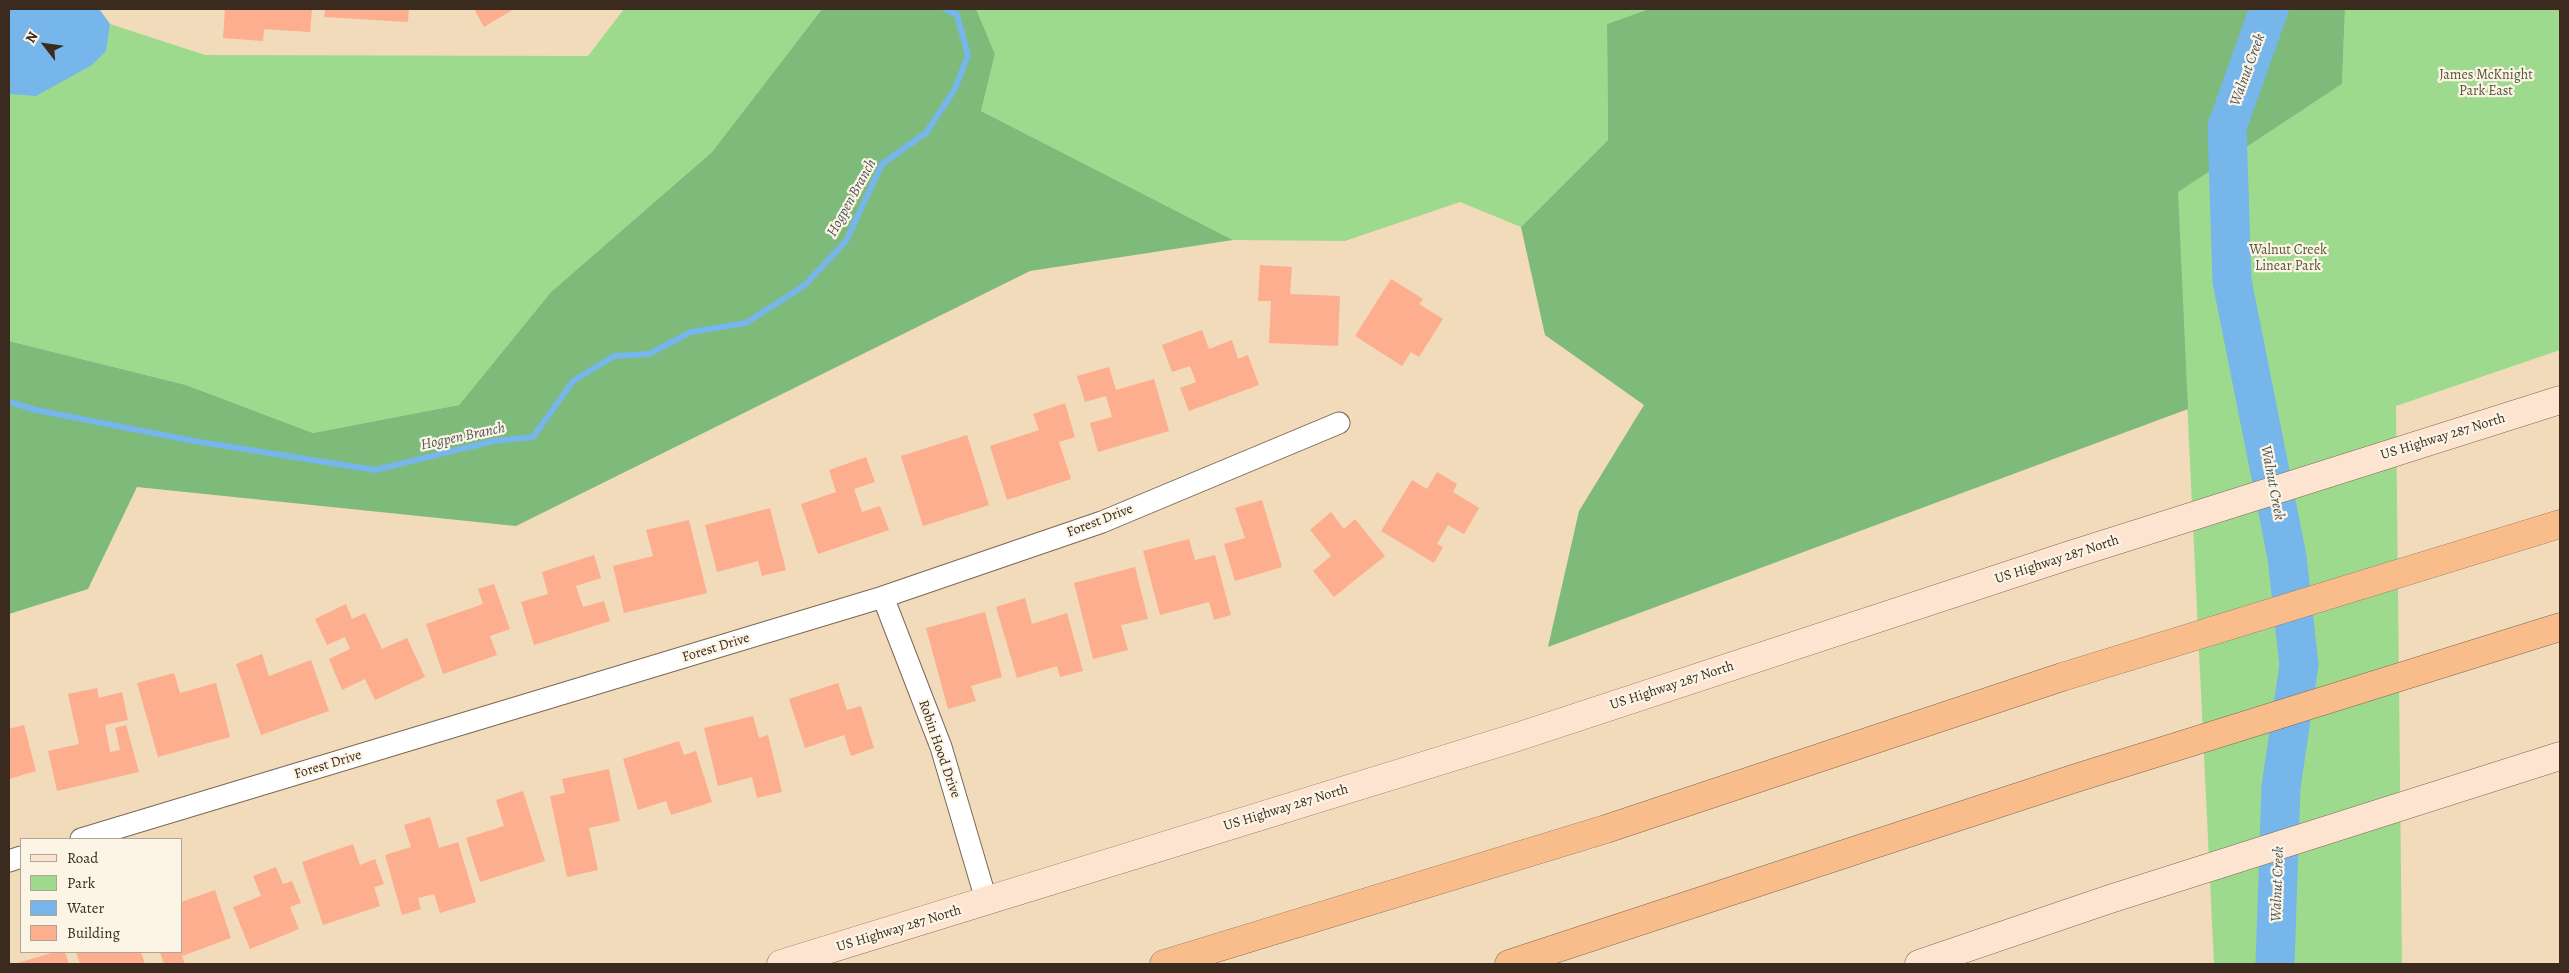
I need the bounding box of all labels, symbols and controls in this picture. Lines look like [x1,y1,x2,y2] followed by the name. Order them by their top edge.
[20,20,70,70] north arrow
[21,28,42,46] text: N
[2227,31,2269,109] water label: Walnut Creek
[2439,68,2533,100] park label: James McKnight Park East
[823,156,881,240] water label: Hogpen Branch
[2249,243,2327,276] park label: Walnut Creek Linear Park
[2379,410,2507,464] street label: US Highway 287 North
[419,419,507,455] water label: Hogpen Branch
[2256,444,2288,522] water label: Walnut Creek
[1065,501,1135,541] street label: Forest Drive
[1993,532,2121,588] street label: US Highway 287 North
[680,630,752,666] street label: Forest Drive
[1608,658,1736,714] street label: US Highway 287 North
[914,698,964,800] street label: Robin Hood Drive
[292,747,364,783] street label: Forest Drive
[1222,781,1350,835] street label: US Highway 287 North
[20,838,182,953] legend
[2268,846,2288,922] water label: Walnut Creek
[67,848,98,868] text: Road
[67,873,95,893] text: Park
[67,898,104,918] text: Water
[835,902,963,956] street label: US Highway 287 North
[67,923,120,943] text: Building

